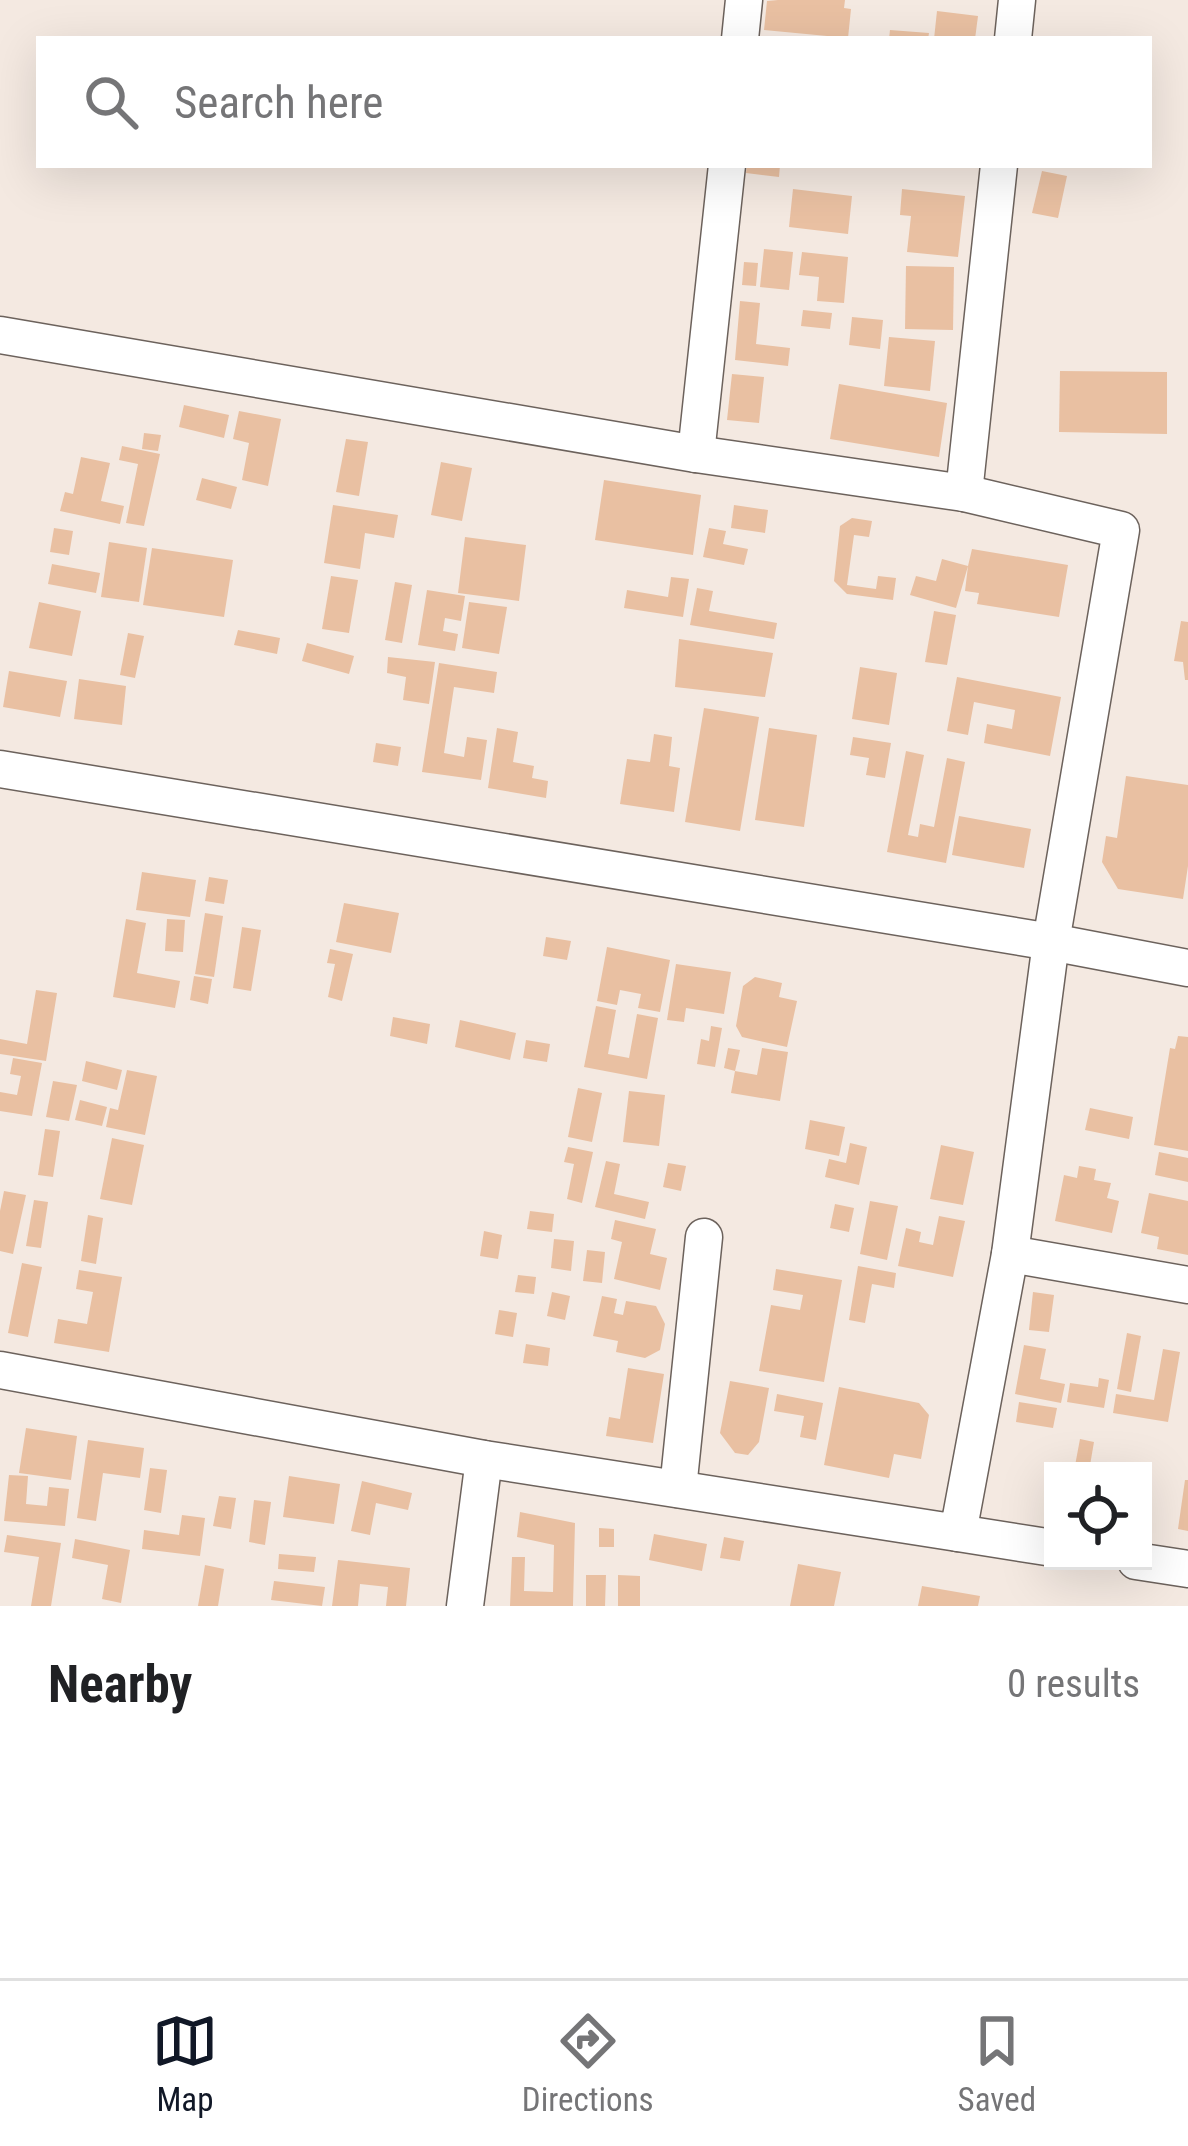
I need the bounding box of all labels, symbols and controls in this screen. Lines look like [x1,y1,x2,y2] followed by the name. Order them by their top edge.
[36,36,1152,168] search box
[78,69,144,135] icon: search
[174,76,383,129] text: Search here
[1044,1462,1152,1570] map controls
[1044,1462,1152,1570] button: locate
[48,1655,192,1714] text: Nearby
[1007,1661,1140,1707] text: 0 results
[152,2008,218,2119] tab: Map
[522,2008,654,2119] tab: Directions
[958,2008,1036,2119] tab: Saved

